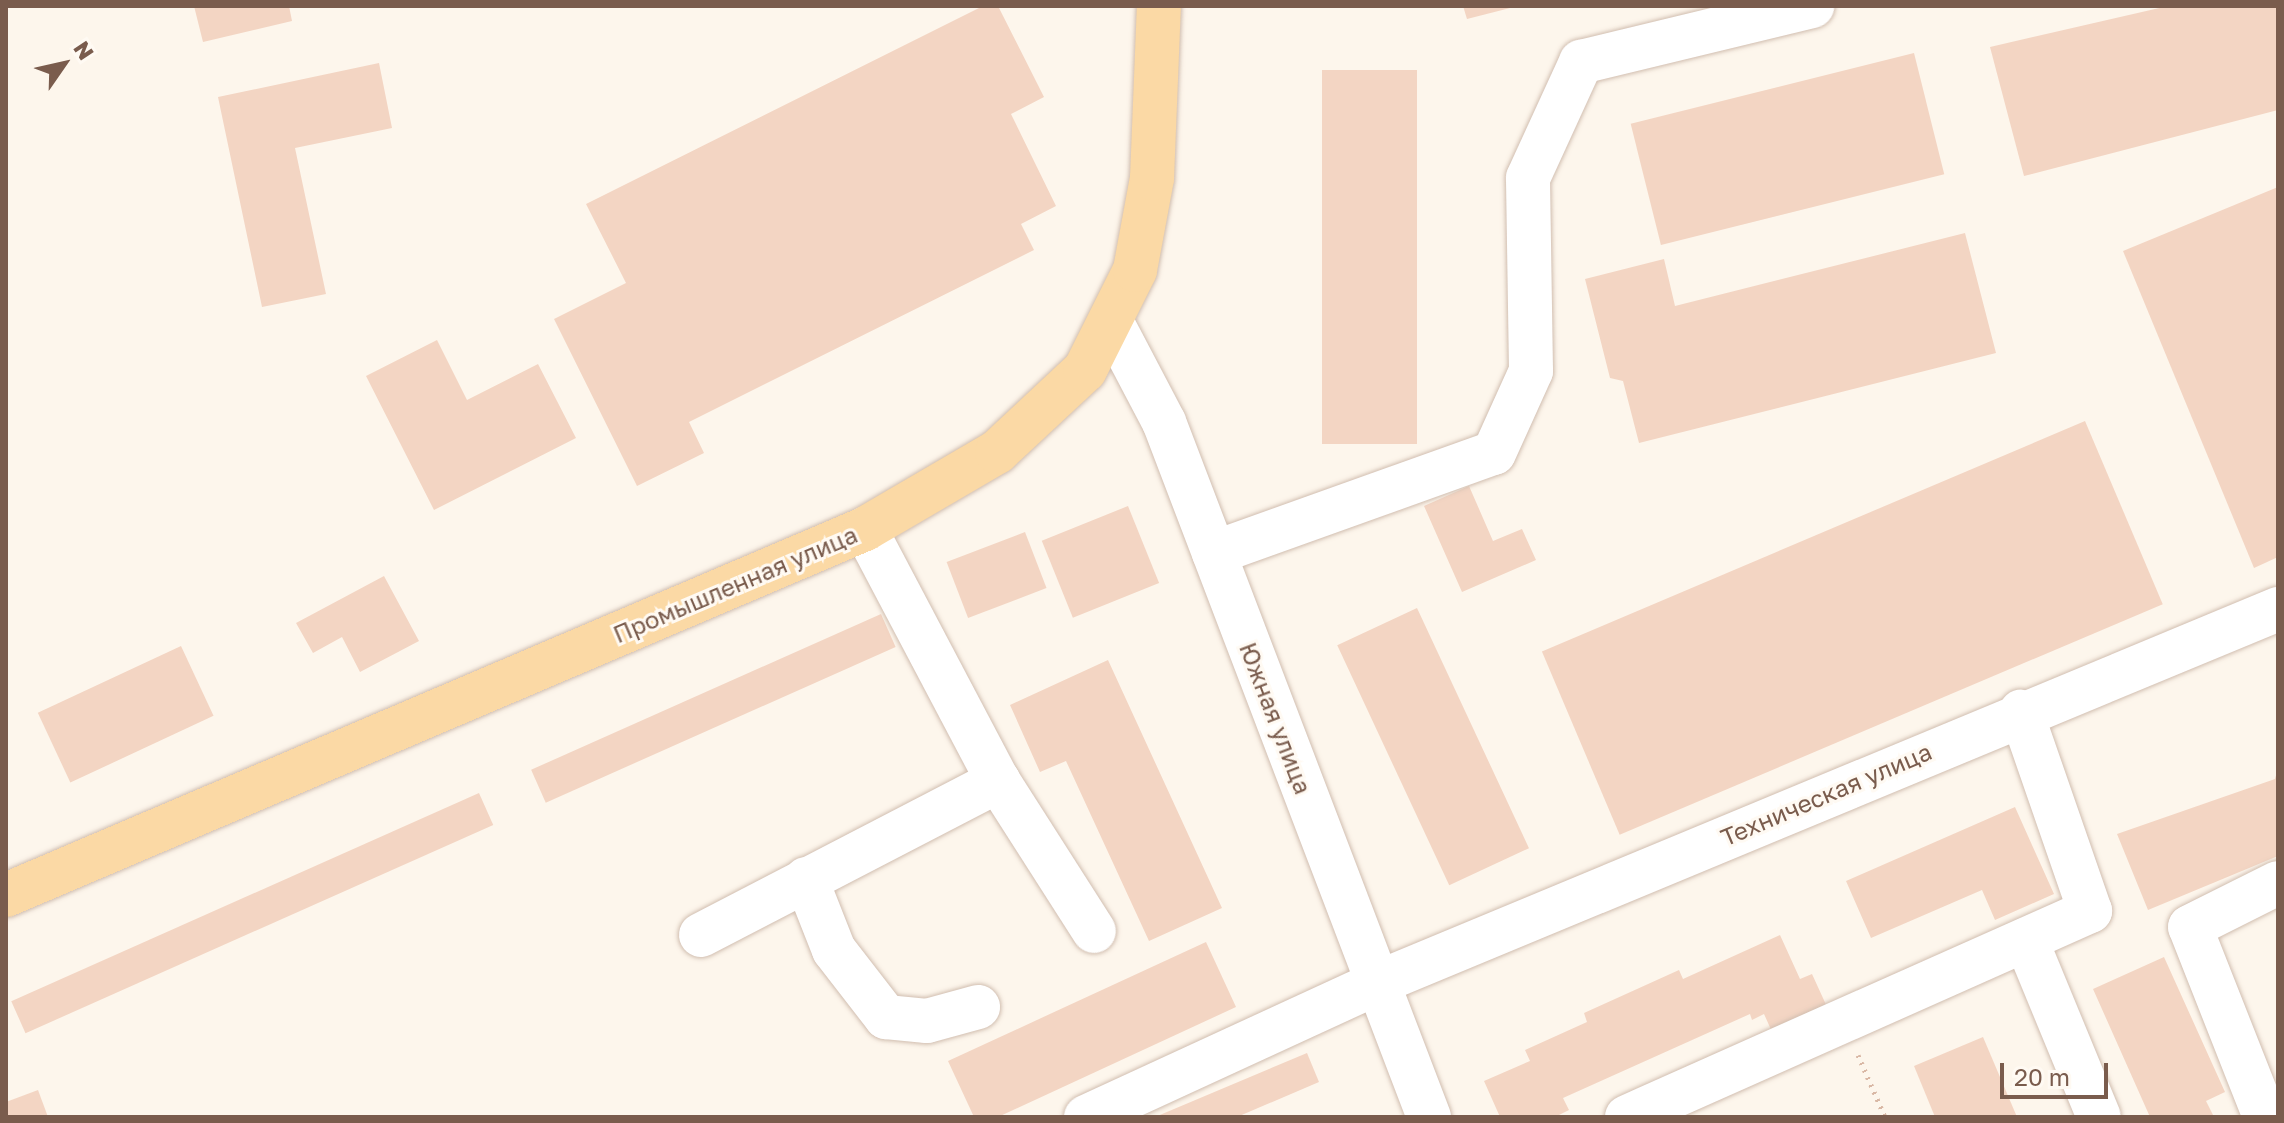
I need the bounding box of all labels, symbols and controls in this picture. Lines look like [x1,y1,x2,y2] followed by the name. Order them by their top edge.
[24,24,104,104] north arrow
[68,36,100,65] text: N
[609,520,861,648] street label: Промышленная улица
[1234,638,1318,798] street label: Южная улица
[1716,737,1936,851] street label: Техническая улица
[2004,1047,2112,1097] scale bar
[2014,1062,2070,1091] text: 20 m

